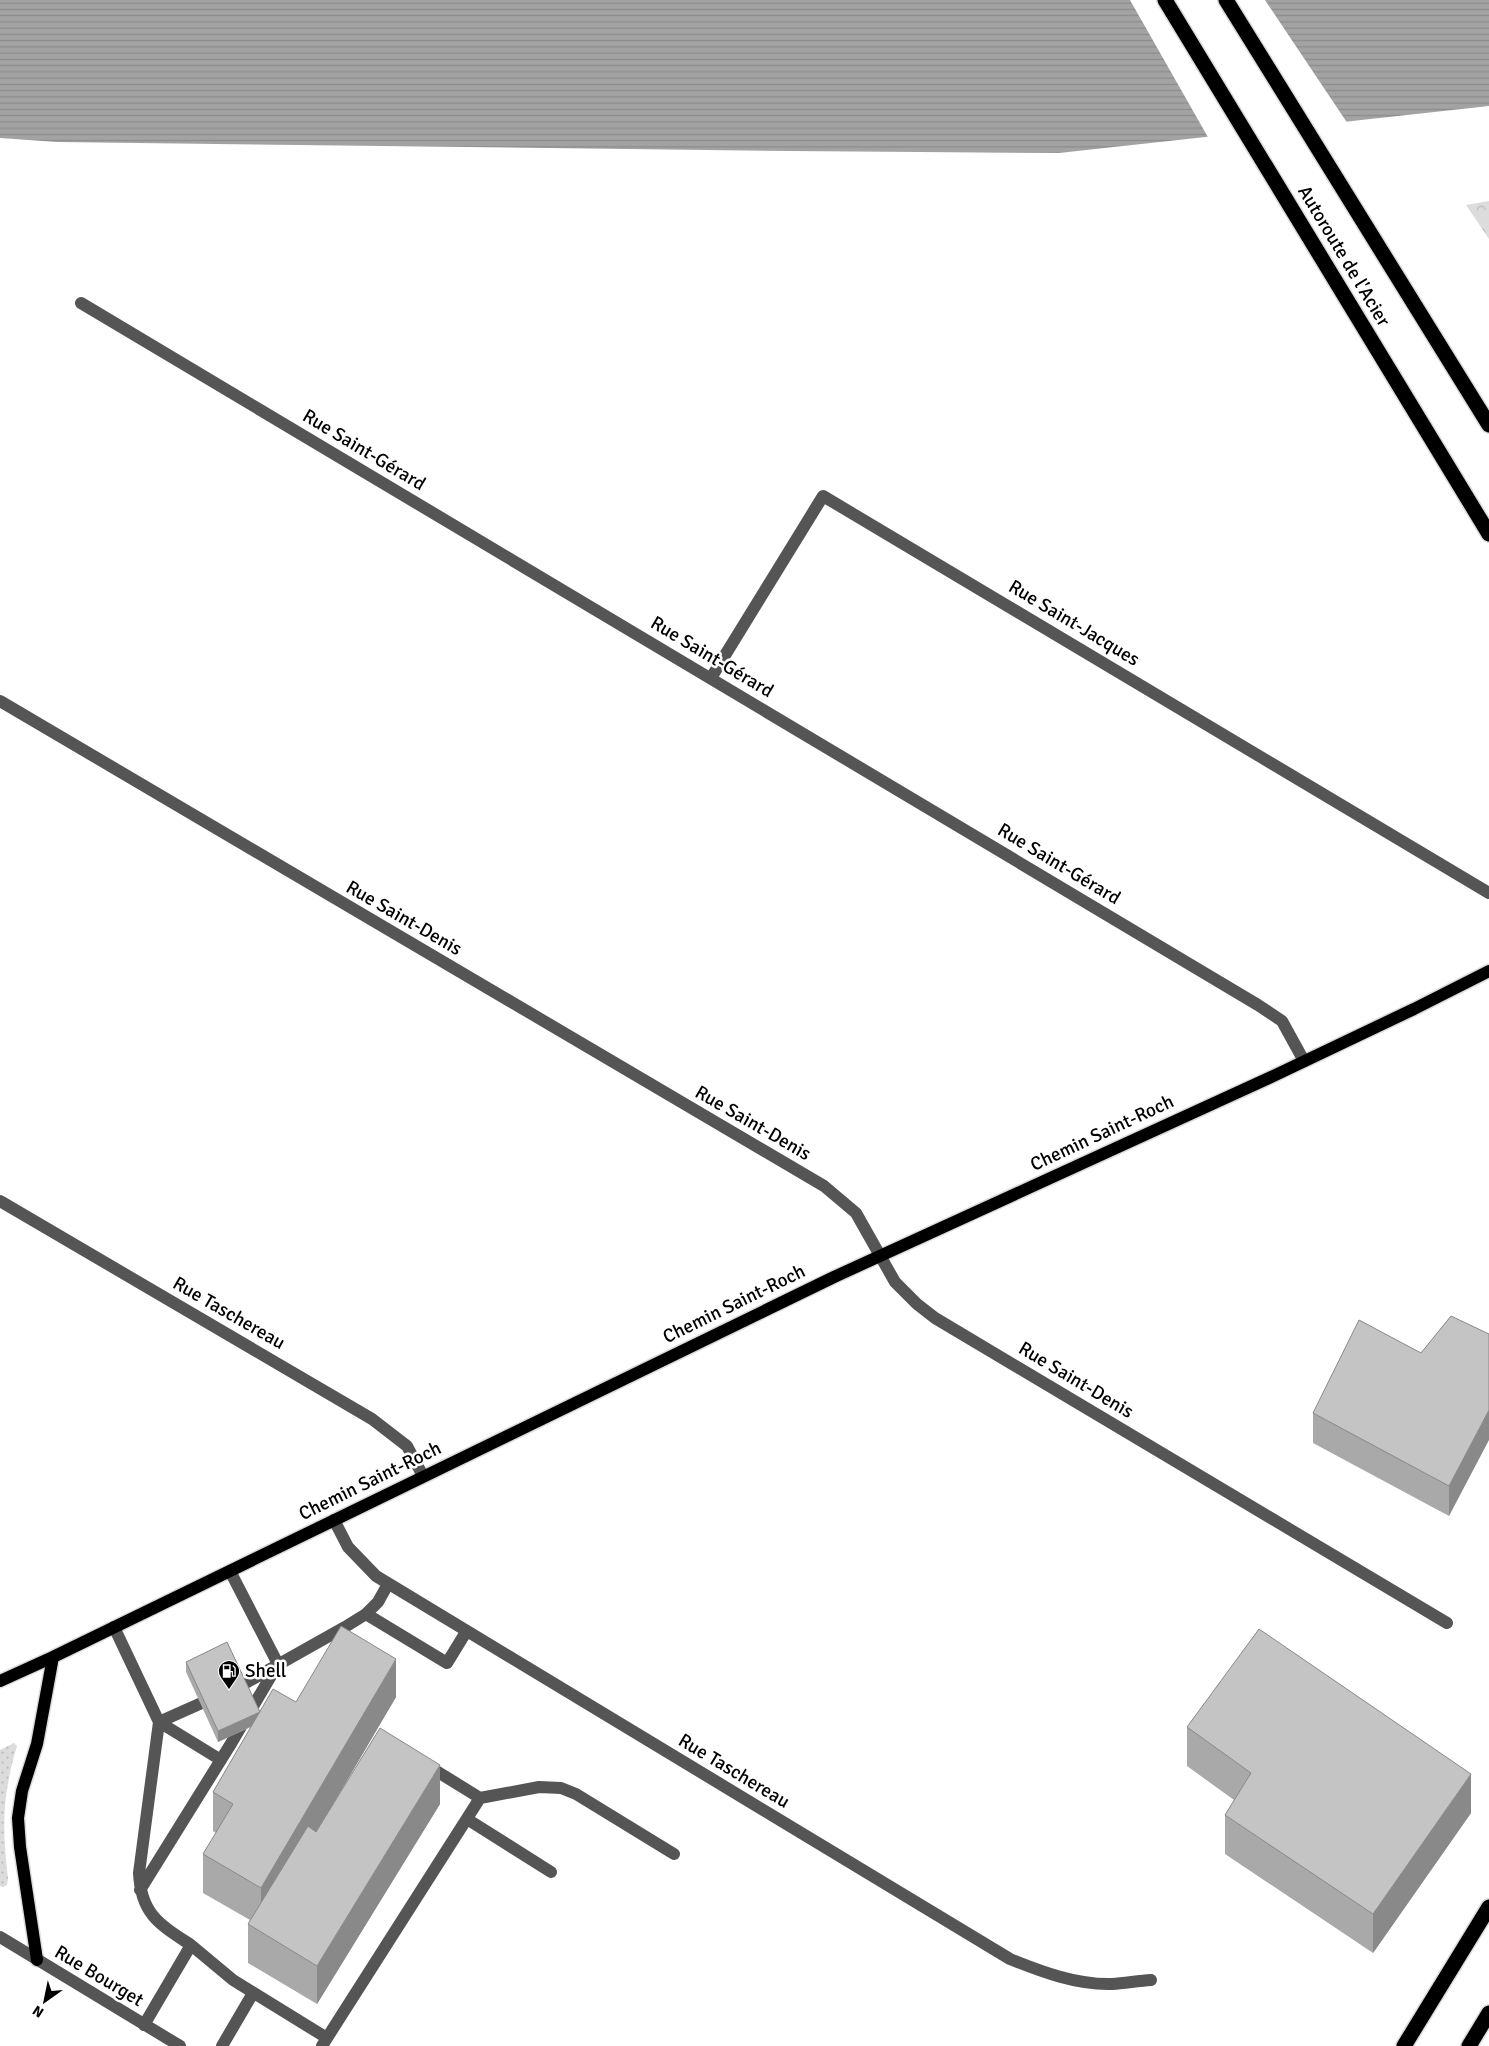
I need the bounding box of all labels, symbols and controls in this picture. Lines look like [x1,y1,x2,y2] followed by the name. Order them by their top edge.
[1292,181,1396,331] street label: Autoroute de l'Acier
[298,404,430,496] street label: Rue Saint-Gérard
[1004,574,1144,672] street label: Rue Saint-Jacques
[646,611,778,703] street label: Rue Saint-Gérard
[993,818,1125,910] street label: Rue Saint-Gérard
[342,875,466,961] street label: Rue Saint-Denis
[691,1080,815,1166] street label: Rue Saint-Denis
[1026,1089,1178,1177] street label: Chemin Saint-Roch
[659,1259,809,1349] street label: Chemin Saint-Roch
[168,1271,290,1355] street label: Rue Taschereau
[1014,1336,1138,1424] street label: Rue Saint-Denis
[295,1436,445,1526] street label: Chemin Saint-Roch
[217,1659,241,1690] fuel station icon: Shell
[245,1659,286,1683] place label: Shell
[674,1728,794,1814] street label: Rue Taschereau
[50,1940,148,2012] street label: Rue Bourget
[20,1976,70,2026] north arrow
[29,2002,47,2021] text: N

